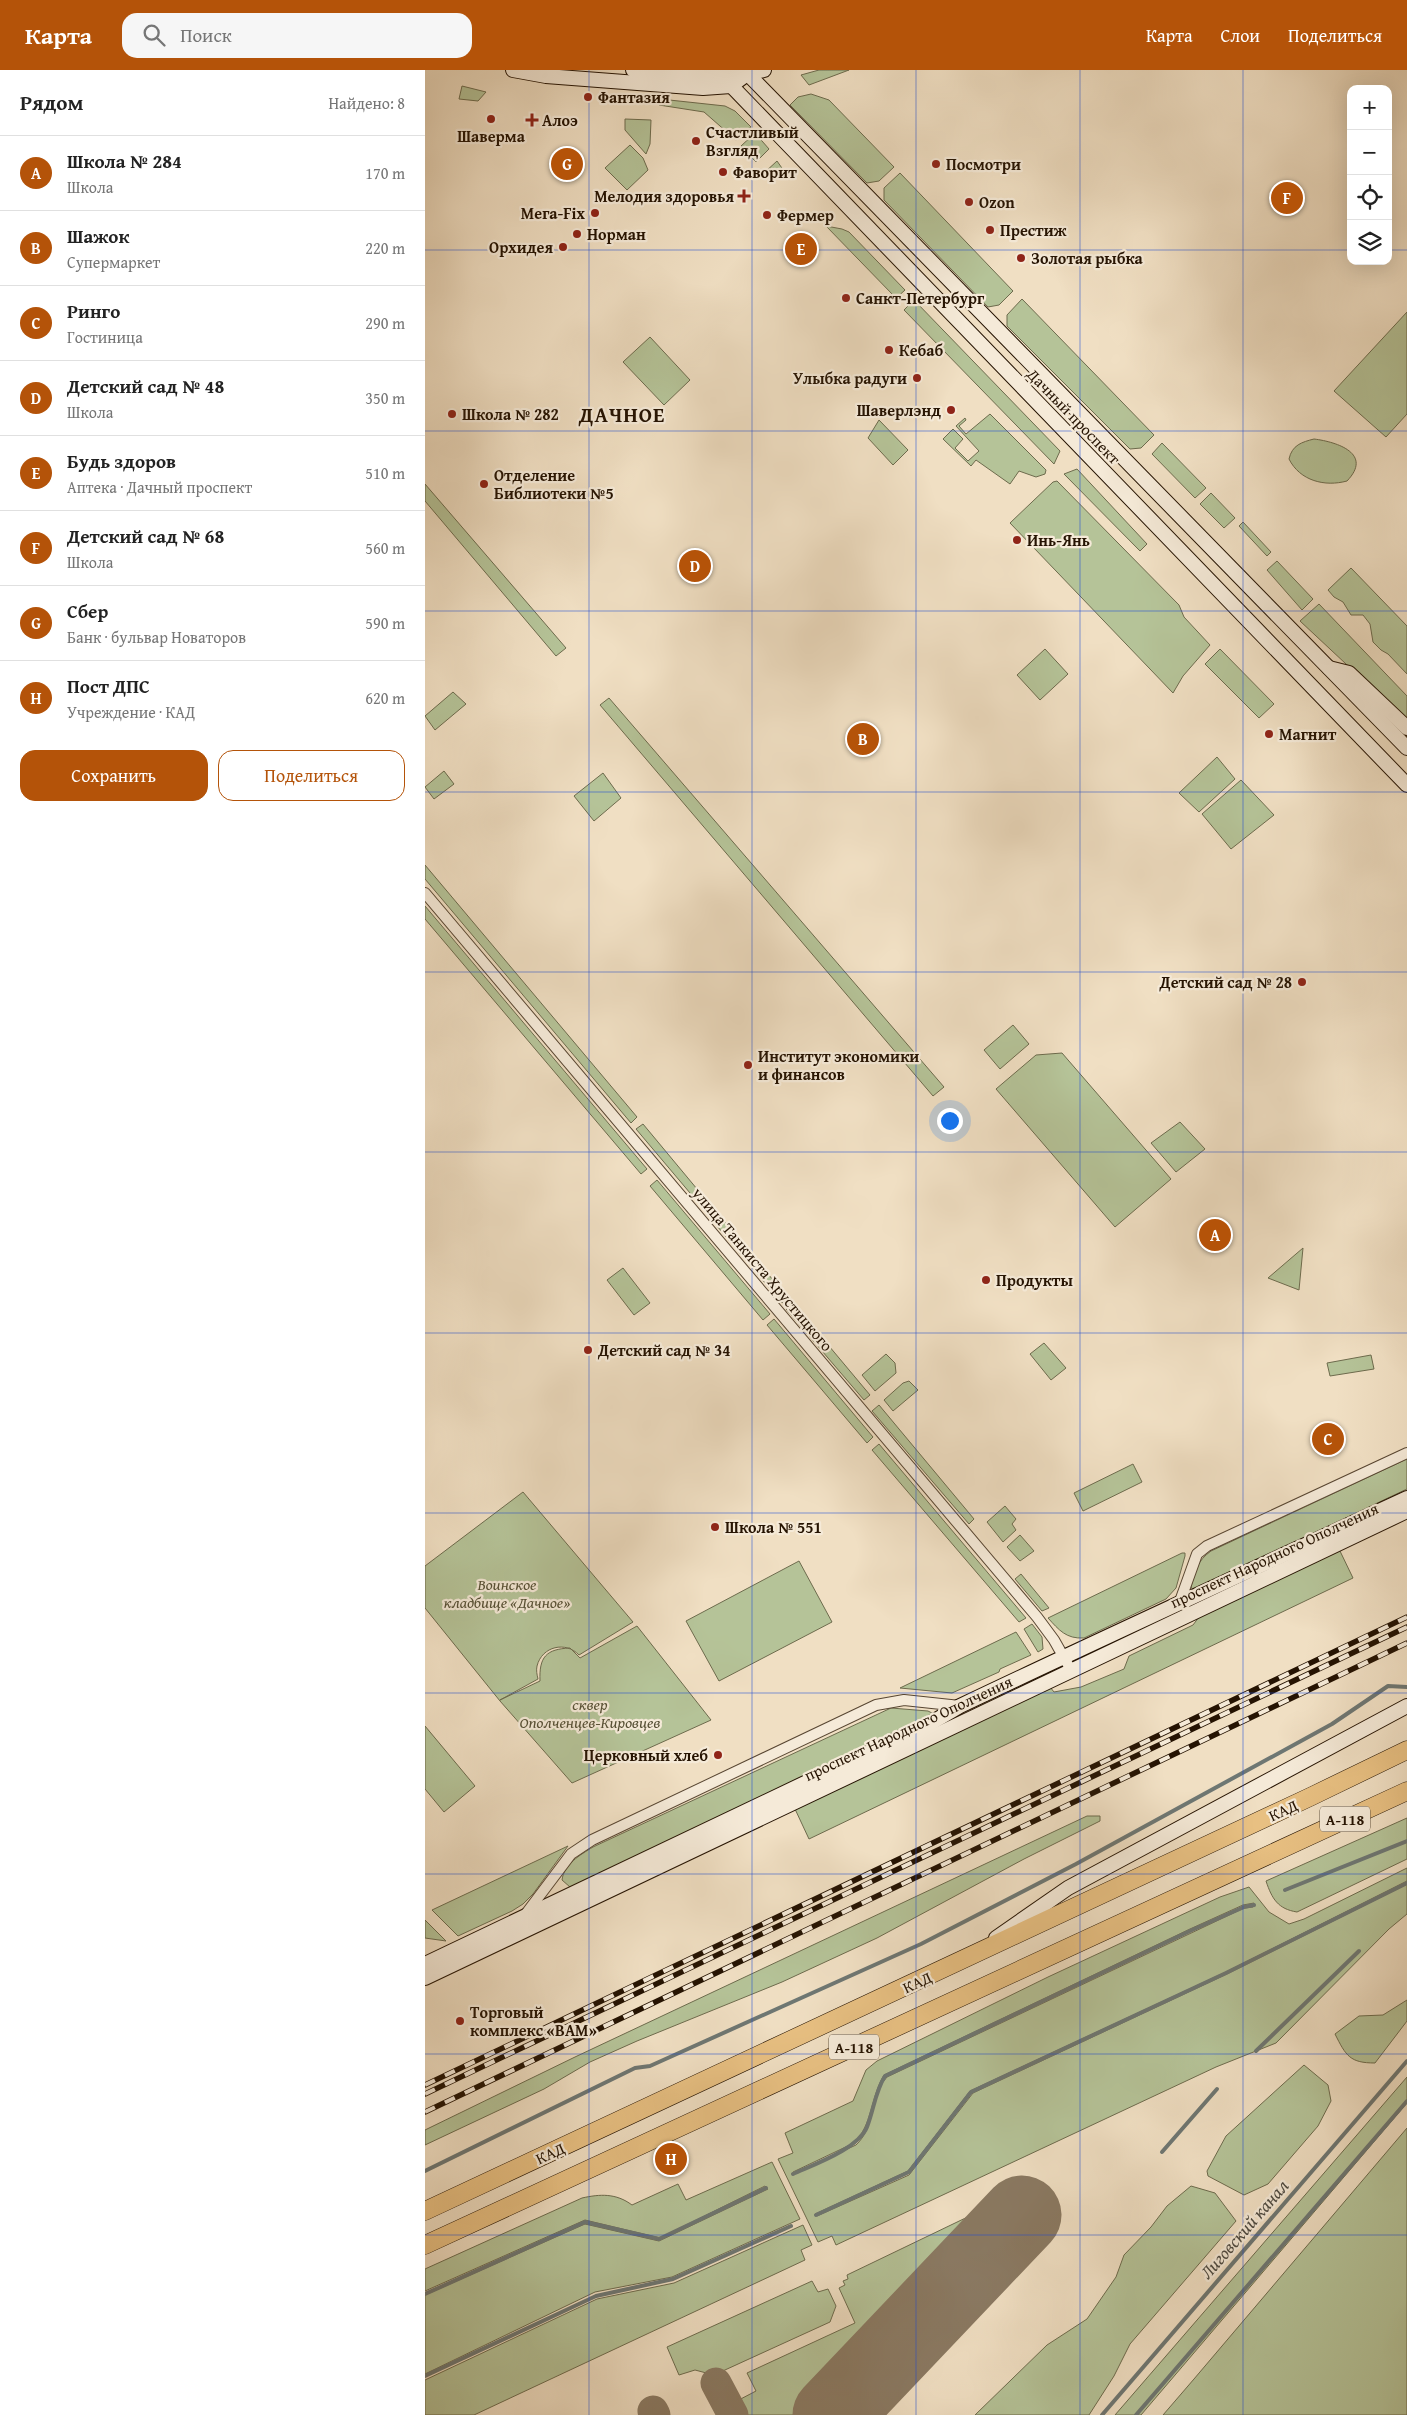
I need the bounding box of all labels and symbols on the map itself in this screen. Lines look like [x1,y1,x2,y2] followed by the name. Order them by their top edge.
[598,85,670,109] place label: Фантазия
[582,91,594,103] marker: Фантазия
[542,108,578,132] place label: Алоэ
[485,113,497,125] marker: Шаверма
[526,114,538,126] marker: Алоэ
[706,120,799,162] place label: Счастливый Взгляд
[457,124,526,148] place label: Шаверма
[690,135,702,147] marker: Счастливый Взгляд
[551,145,583,183] pin: G
[946,152,1021,176] place label: Посмотри
[930,158,942,170] marker: Посмотри
[733,160,797,184] place label: Фаворит
[717,166,729,178] marker: Фаворит
[1271,179,1303,217] pin: F
[594,184,734,208] place label: Мелодия здоровья
[738,190,750,202] marker: Мелодия здоровья
[979,190,1015,214] place label: Ozon
[963,196,975,208] marker: Ozon
[521,201,586,225] place label: Мега-Fix
[777,203,834,227] place label: Фермер
[589,207,601,219] marker: Мега-Fix
[761,209,773,221] marker: Фермер
[1000,218,1067,242] place label: Престиж
[587,222,646,246] place label: Норман
[984,224,996,236] marker: Престиж
[571,228,583,240] marker: Норман
[785,230,817,268] pin: E
[489,235,553,259] place label: Орхидея
[557,241,569,253] marker: Орхидея
[1031,246,1144,270] place label: Золотая рыбка
[1015,252,1027,264] marker: Золотая рыбка
[856,286,985,310] place label: Санкт-Петербург
[840,292,852,304] marker: Санкт-Петербург
[899,338,943,362] place label: Кебаб
[883,344,895,356] marker: Кебаб
[1021,362,1126,470] street label: Дачный проспект
[793,366,907,390] place label: Улыбка радуги
[911,372,923,384] marker: Улыбка радуги
[857,398,941,422] place label: Шаверлэнд
[578,399,665,430] district label: ДАЧНОЕ
[462,402,559,426] place label: Школа № 282
[945,404,957,416] marker: Шаверлэнд
[446,408,458,420] marker: Школа № 282
[494,463,614,505] place label: Отделение Библиотеки №5
[478,478,490,490] marker: Отделение Библиотеки №5
[1027,528,1090,552] place label: Инь-Янь
[1011,534,1023,546] marker: Инь-Янь
[679,547,711,585] pin: D
[847,720,879,758] pin: B
[1279,722,1337,746] place label: Магнит
[1263,728,1275,740] marker: Магнит
[1159,970,1292,994] place label: Детский сад № 28
[1296,976,1308,988] marker: Детский сад № 28
[758,1044,919,1086] place label: Институт экономики и финансов
[742,1059,754,1071] marker: Институт экономики и финансов
[937,1108,963,1134] your location
[686,1181,839,1356] street label: улица Танкиста Хрустицкого
[1199,1216,1231,1254] pin: A
[996,1268,1073,1292] place label: Продукты
[980,1274,992,1286] marker: Продукты
[597,1338,730,1362] place label: Детский сад № 34
[582,1344,594,1356] marker: Детский сад № 34
[1312,1420,1344,1458] pin: C
[1166,1496,1382,1614] street label: проспект Народного Ополчения
[725,1515,822,1539] place label: Школа № 551
[709,1521,721,1533] marker: Школа № 551
[444,1572,570,1614] park label: Воинское кладбище «Дачное»
[800,1669,1016,1787] street label: проспект Народного Ополчения
[520,1692,660,1734] park label: сквер Ополченцев-Кировцев
[584,1743,708,1767] place label: Церковный хлеб
[712,1749,724,1761] marker: Церковный хлеб
[1264,1793,1302,1827] street label: КАД
[1320,1806,1370,1832] road number: А-118
[898,1965,936,1999] street label: КАД
[470,2000,597,2042] place label: Торговый комплекс «ВАМ»
[454,2015,466,2027] marker: Торговый комплекс «ВАМ»
[829,2034,879,2060] road number: А-118
[531,2136,569,2170] street label: КАД
[655,2140,687,2178] pin: H
[1193,2173,1295,2285] water label: Лиговский канал

